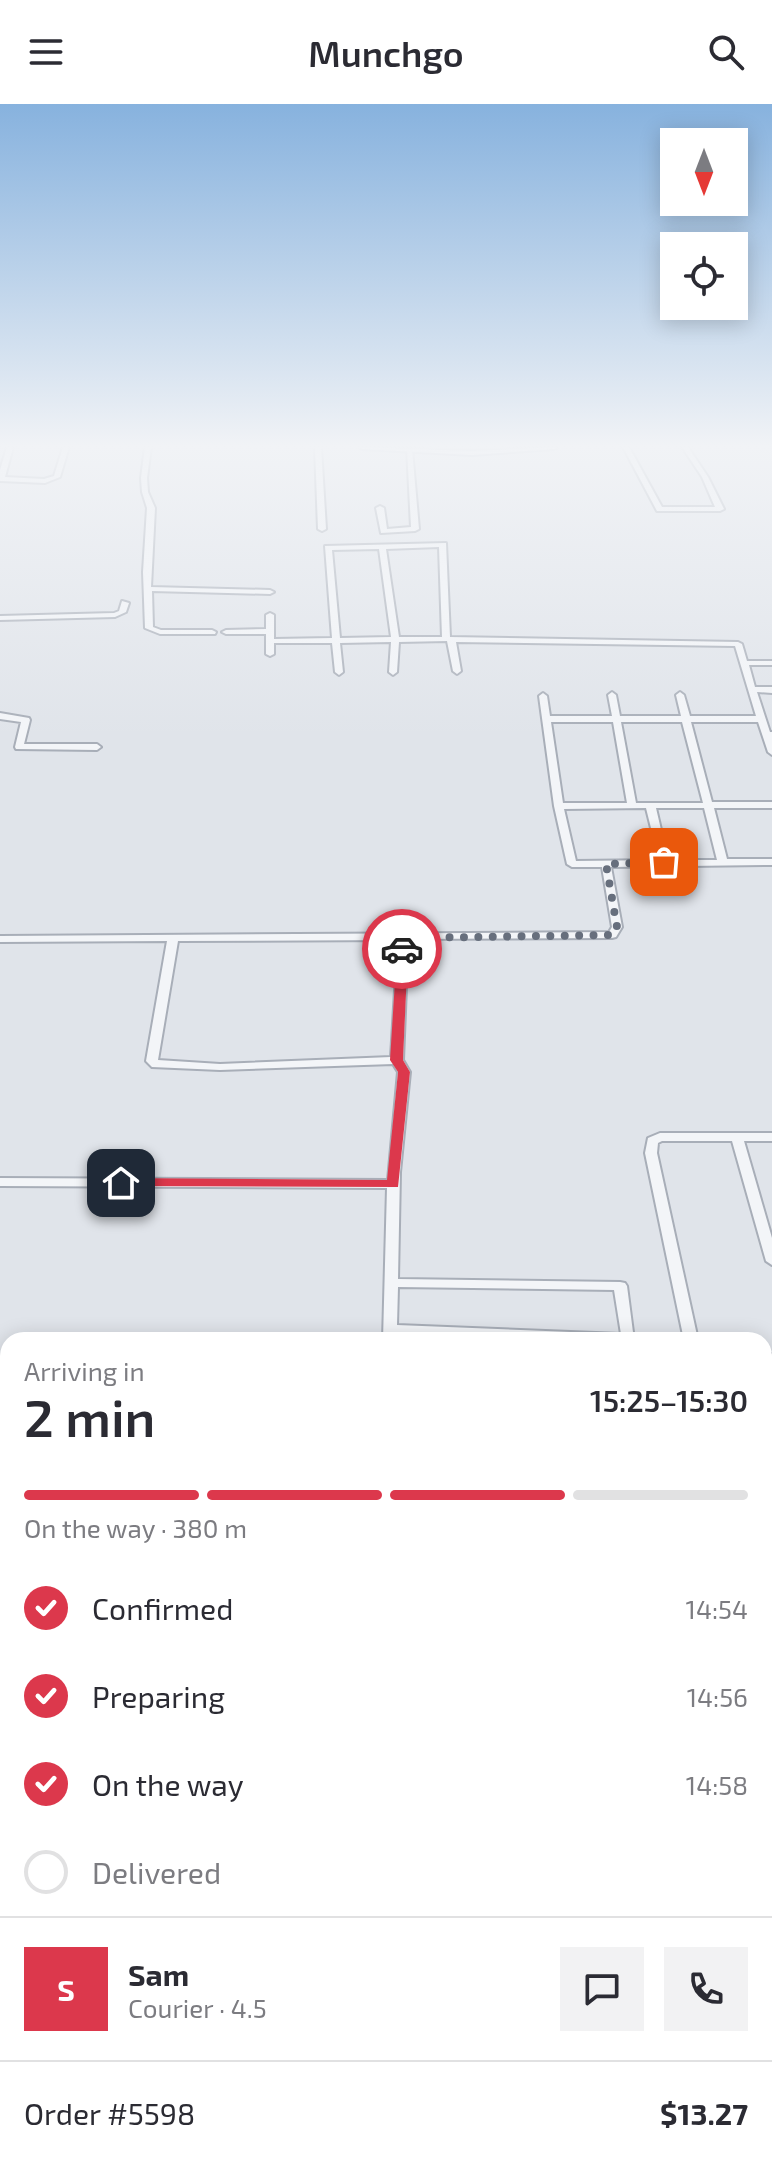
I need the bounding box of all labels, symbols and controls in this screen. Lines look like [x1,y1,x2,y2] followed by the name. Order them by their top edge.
[24,30,68,74] icon: menu
[704,30,748,74] icon: search
[308,31,464,74] text: Munchgo
[660,128,748,216] north arrow
[660,128,748,320] map controls
[660,232,748,320] button: locate
[630,828,698,896] pin
[642,840,686,884] icon: bag
[362,909,442,989] courier
[380,927,424,971] icon: car
[87,1149,155,1217] pin
[99,1161,143,1205] icon: home
[24,1355,145,1386] text: Arriving in
[590,1382,748,1418] text: 15:25–15:30
[24,1385,155,1447] text: 2 min
[24,1512,247,1543] text: On the way · 380 m
[24,1586,68,1630] icon: check
[92,1590,233,1626] text: Confirmed
[686,1593,748,1624] text: 14:54
[24,1674,68,1718] icon: check
[92,1678,225,1714] text: Preparing
[687,1681,748,1712] text: 14:56
[24,1762,68,1806] icon: check
[92,1766,244,1802] text: On the way
[686,1769,748,1800] text: 14:58
[92,1854,221,1890] text: Delivered
[560,1947,644,2031] button: chat
[664,1947,748,2031] button: phone
[128,1956,189,1992] text: Sam
[57,1971,75,2007] text: S
[128,1992,267,2023] text: Courier · 4.5
[24,2095,195,2131] text: Order #5598
[660,2095,748,2131] text: $13.27

